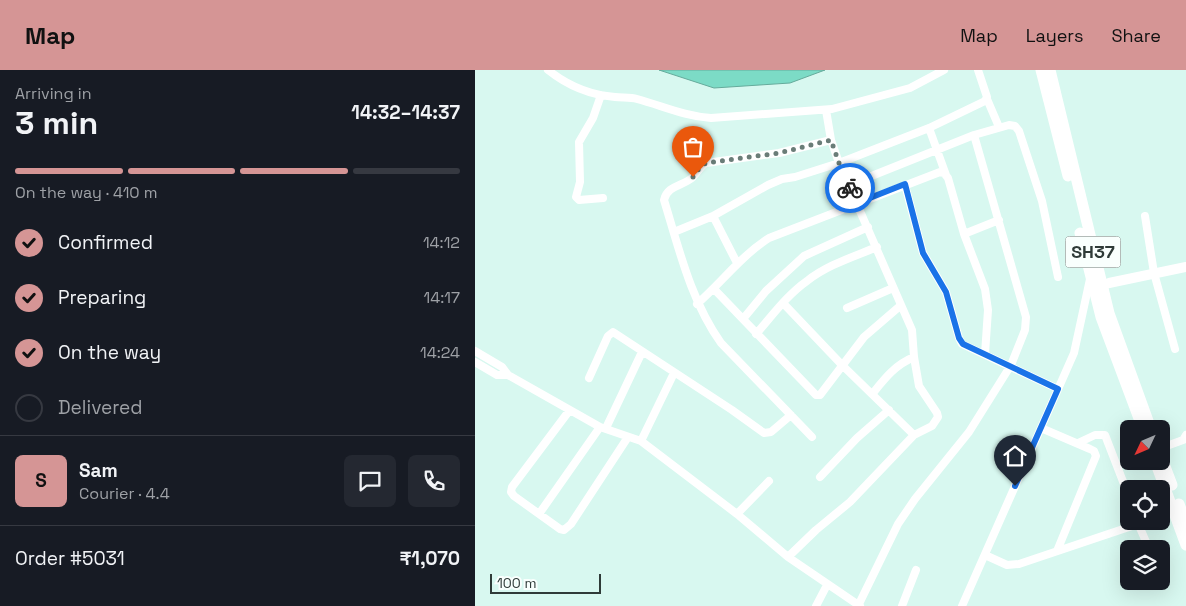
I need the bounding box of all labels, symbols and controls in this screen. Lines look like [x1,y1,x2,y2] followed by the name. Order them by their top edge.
[25,20,75,51] text: Map
[960,24,998,47] text: Map
[1026,24,1083,47] text: Layers
[1111,24,1161,47] text: Share
[15,83,92,104] text: Arriving in
[351,100,460,125] text: 14:32–14:37
[15,103,98,143] text: 3 min
[672,126,714,177] pin
[679,133,707,161] icon: bag
[825,163,875,213] courier
[836,174,864,202] icon: bike
[15,182,158,203] text: On the way · 410 m
[15,229,43,257] icon: check
[58,230,153,255] text: Confirmed
[423,232,460,253] text: 14:12
[1065,236,1121,268] road number: SH37
[15,284,43,312] icon: check
[58,285,146,310] text: Preparing
[424,287,460,308] text: 14:17
[15,339,43,367] icon: check
[58,340,161,365] text: On the way
[420,342,460,363] text: 14:24
[58,395,143,420] text: Delivered
[1120,420,1170,470] north arrow
[1120,420,1170,590] map controls
[994,435,1036,486] pin
[1001,442,1029,470] icon: home
[344,455,396,507] button: chat
[408,455,460,507] button: phone
[79,458,118,483] text: Sam
[35,468,47,493] text: S
[1120,480,1170,530] button: locate
[79,483,170,504] text: Courier · 4.4
[1120,540,1170,590] button: layers
[15,546,125,571] text: Order #5031
[400,546,460,571] text: ₹1,070
[490,571,601,594] scale bar
[497,574,536,592] text: 100 m

